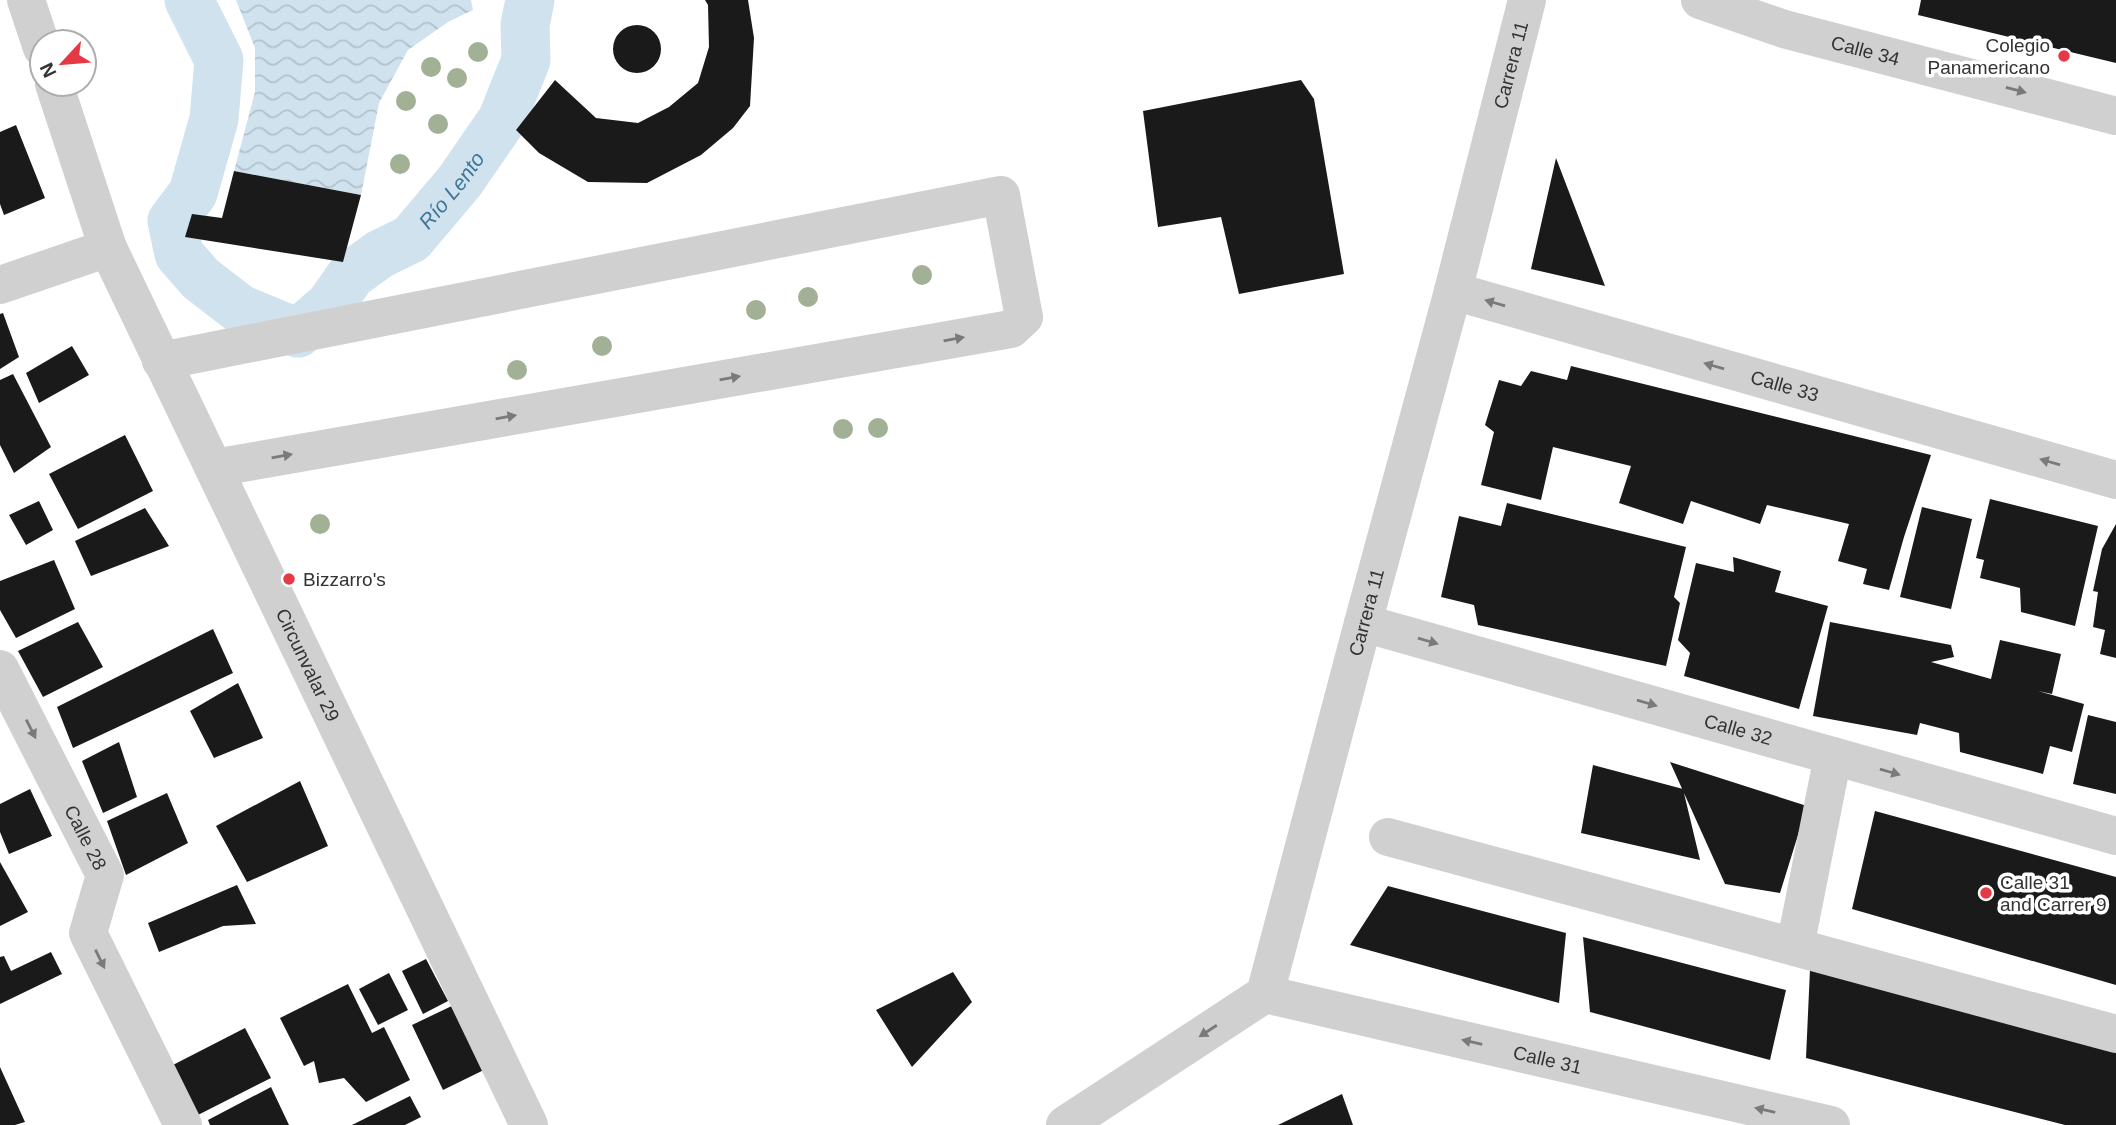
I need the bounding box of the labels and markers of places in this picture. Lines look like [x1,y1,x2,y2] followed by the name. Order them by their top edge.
[1927,35,2050,78] place label: Colegio Panamericano
[2056,48,2072,64] marker: Colegio Panamericano
[303,569,386,590] place label: Bizzarro's
[281,571,297,587] marker: Bizzarro's
[2000,872,2107,915] place label: Calle 31 and Carrer 9
[1978,885,1994,901] marker: Calle 31 and Carrer 9

